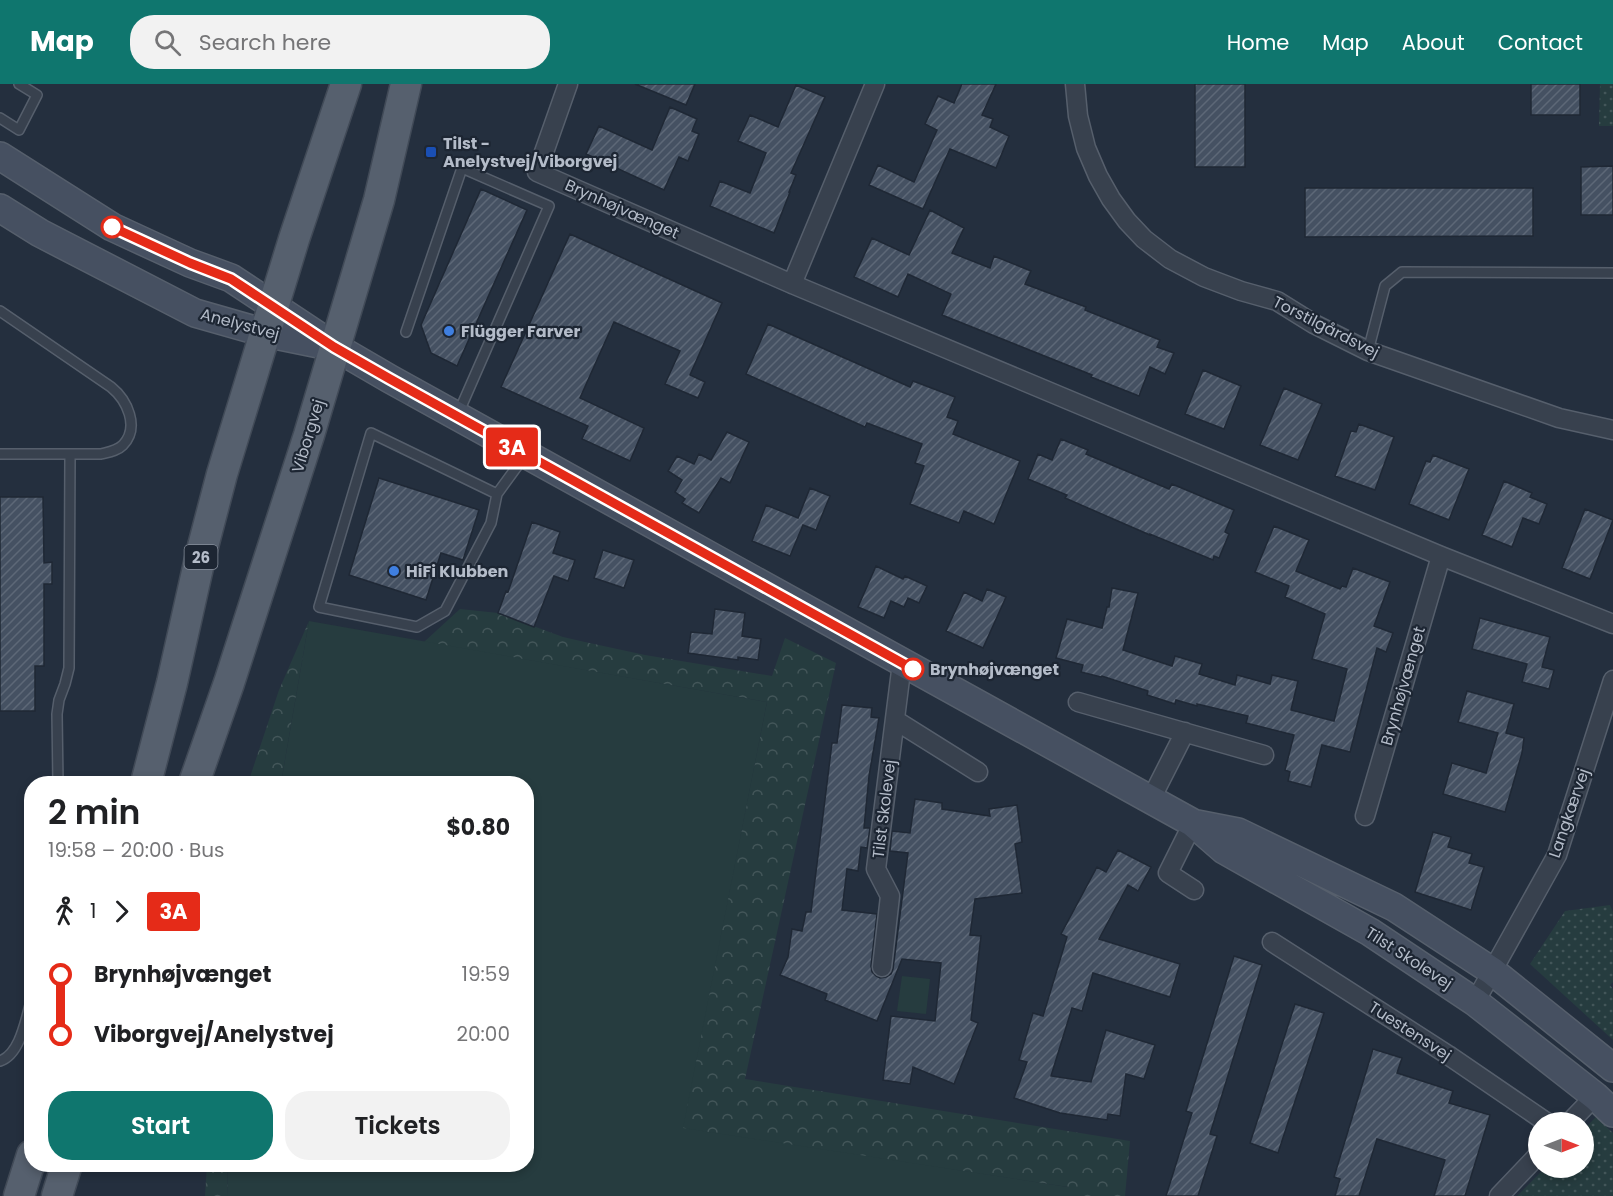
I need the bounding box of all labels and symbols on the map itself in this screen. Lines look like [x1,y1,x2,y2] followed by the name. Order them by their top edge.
[443,132,617,173] place label: Tilst - Anelystvej/Viborgvej
[424,145,438,159] marker: Tilst - Anelystvej/Viborgvej
[561,174,683,245] street label: Brynhøjvænget
[101,216,123,238] unlabelled marker
[1269,290,1383,364] street label: Torstilgårdsvej
[198,302,282,346] street label: Anelystvej
[461,320,580,343] place label: Flügger Farver
[442,324,456,338] marker: Flügger Farver
[286,397,330,475] street label: Viborgvej
[485,428,539,466] line badge: 3A
[184,545,218,569] road number: 26
[406,560,508,583] place label: HiFi Klubben
[387,564,401,578] marker: HiFi Klubben
[1375,624,1431,748] street label: Brynhøjvænget
[902,658,924,680] marker: Brynhøjvænget
[930,658,1059,681] place label: Brynhøjvænget
[867,758,901,860] street label: Tilst Skolevej
[1543,765,1595,861] street label: Langkærvej
[1361,921,1457,995] street label: Tilst Skolevej
[1364,996,1456,1066] street label: Tuestensvej
[1528,1112,1594,1178] north arrow

